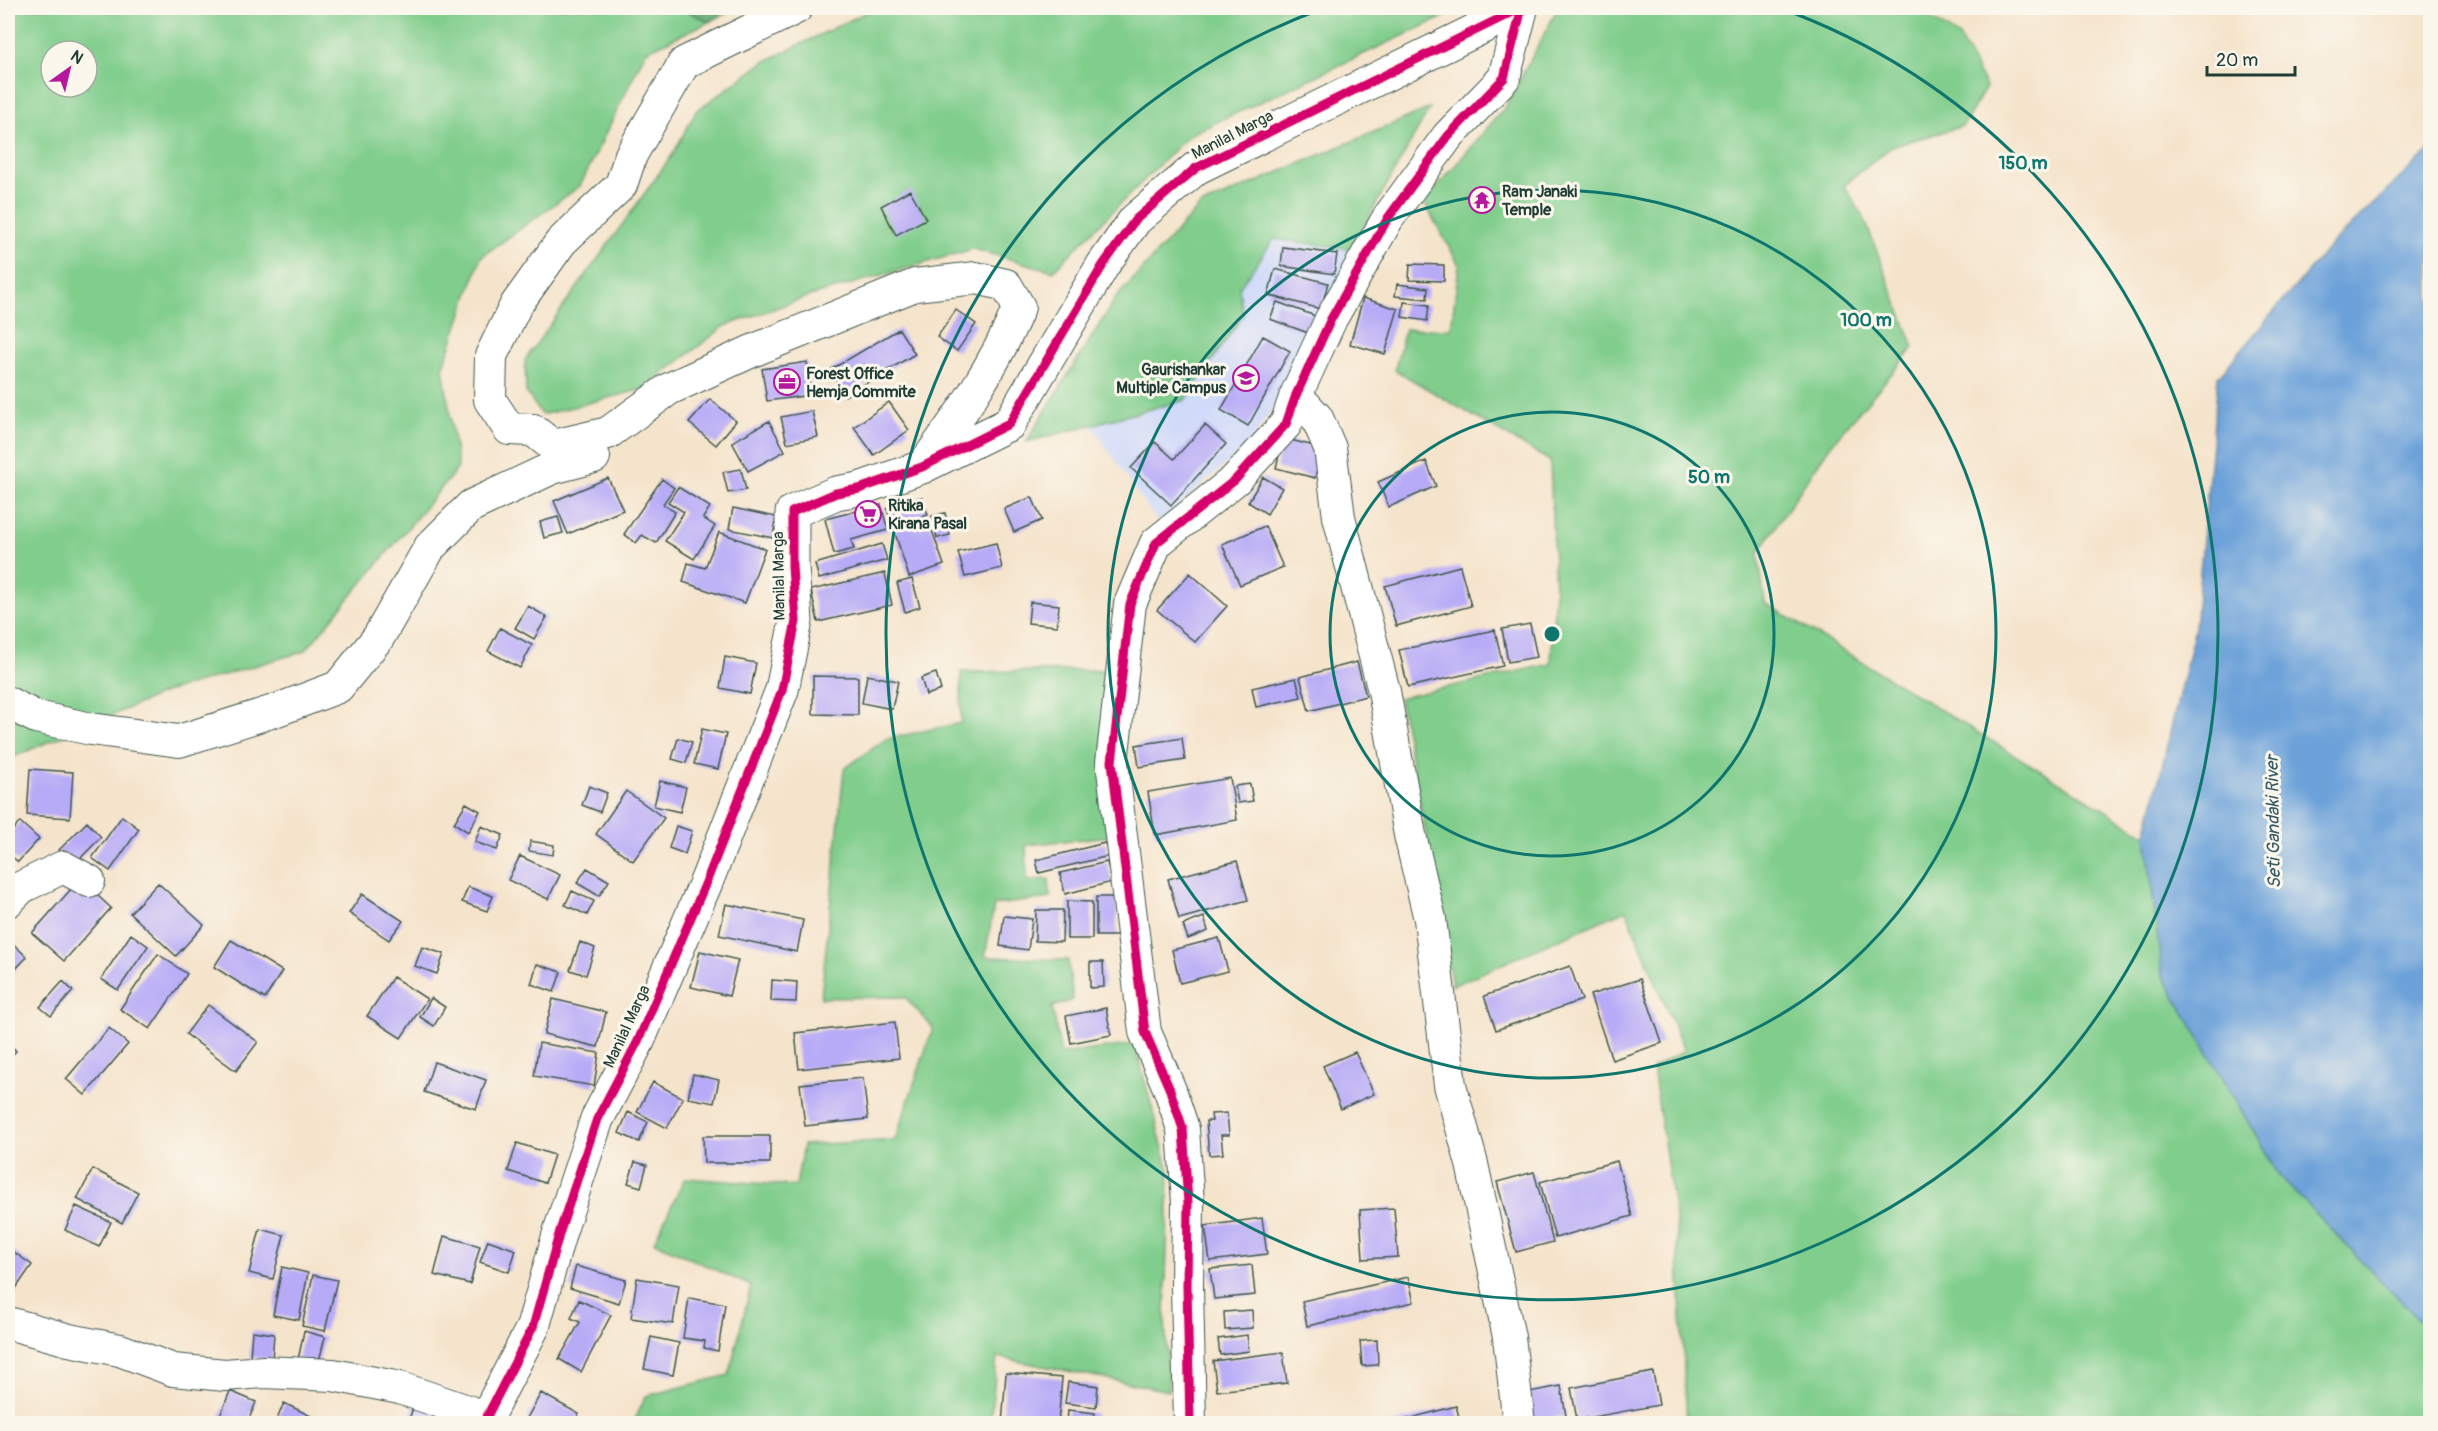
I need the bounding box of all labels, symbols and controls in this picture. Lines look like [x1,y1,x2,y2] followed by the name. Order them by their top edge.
[39,39,99,99] north arrow
[2207,39,2296,77] scale bar
[67,46,87,69] text: N
[2216,49,2258,72] text: 20 m
[1188,106,1277,164] street label: Manilal Marga
[1999,152,2048,175] text: 150 m
[1501,182,1577,220] place label: Ram Janaki Temple
[1467,185,1497,215] temple icon: Ram Janaki Temple
[1840,309,1892,332] text: 100 m
[1116,360,1227,398] place label: Gaurishankar Multiple Campus
[1231,363,1261,393] school or university icon: Gaurishankar Multiple Campus
[806,364,917,402] place label: Forest Office Hemja Commite
[772,367,802,397] office icon: Forest Office Hemja Commite
[1688,466,1730,489] text: 50 m
[888,496,967,534] place label: Ritika Kirana Pasal
[853,499,883,529] supermarket icon: Ritika Kirana Pasal
[768,531,790,621] street label: Manilal Marga
[1542,624,1562,644] centre of rings
[2261,753,2286,889] water label: Seti Gandaki River
[599,982,655,1071] street label: Manilal Marga

